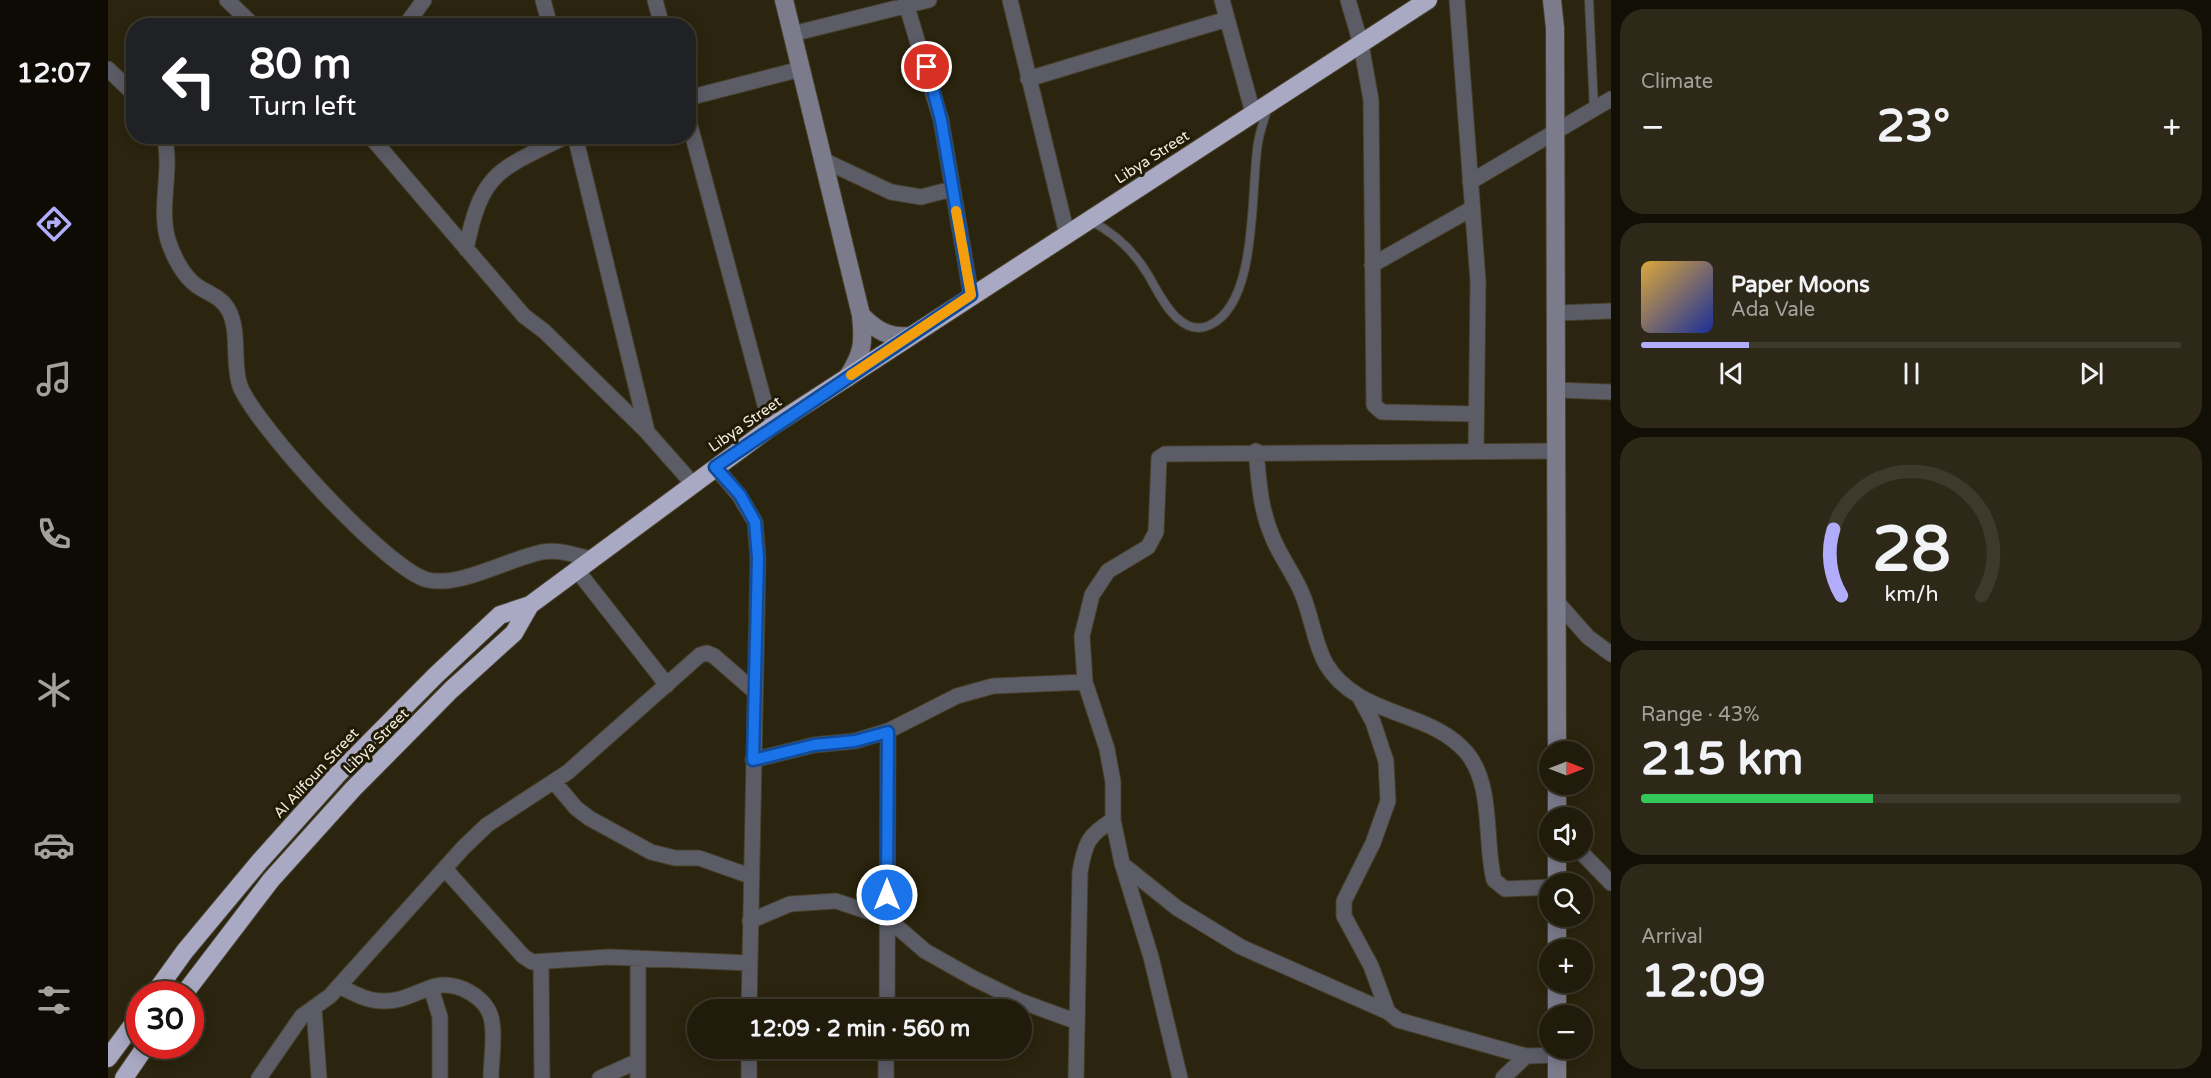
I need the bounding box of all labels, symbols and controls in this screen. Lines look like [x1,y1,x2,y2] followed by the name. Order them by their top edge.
[249,39,351,90] text: 80 m
[901,41,952,92] pin
[150,42,228,120] icon: left
[910,50,943,83] icon: arrive
[17,57,91,90] text: 12:07
[1641,70,1713,94] text: Climate
[249,90,356,123] text: Turn left
[1877,100,1950,154] text: 23°
[1641,108,1665,147] text: −
[2162,108,2181,147] text: +
[1111,126,1193,188] street label: Libya Street
[33,203,75,245] icon: directions
[1731,272,1870,298] text: Paper Moons
[1731,298,1815,322] text: Ada Vale
[1715,357,1748,390] icon: previous
[1895,357,1928,390] icon: pause
[2075,357,2108,390] icon: next
[33,358,75,400] icon: music
[705,392,785,456] street label: Libya Street
[33,513,75,555] icon: phone
[1872,513,1950,588] text: 28
[1884,581,1938,607] text: km/h
[33,669,75,711] icon: climate
[1641,703,1760,727] text: Range · 43%
[340,704,413,777] street label: Libya Street
[270,724,363,822] street label: Al Ailfoun Street
[1641,733,1803,787] text: 215 km
[1539,741,1593,795] north arrow
[1539,741,1593,1059] map controls
[1539,807,1593,861] button: sound
[33,824,75,866] icon: car
[855,863,919,927] position arrow
[1539,873,1593,927] button: search
[1641,925,1703,949] text: Arrival
[1539,939,1593,993] button: +
[1641,955,1766,1009] text: 12:09
[33,979,75,1021] icon: filters
[126,981,204,1059] speed limit sign: 30
[1539,1005,1593,1059] button: −
[749,1016,970,1042] text: 12:09 · 2 min · 560 m

